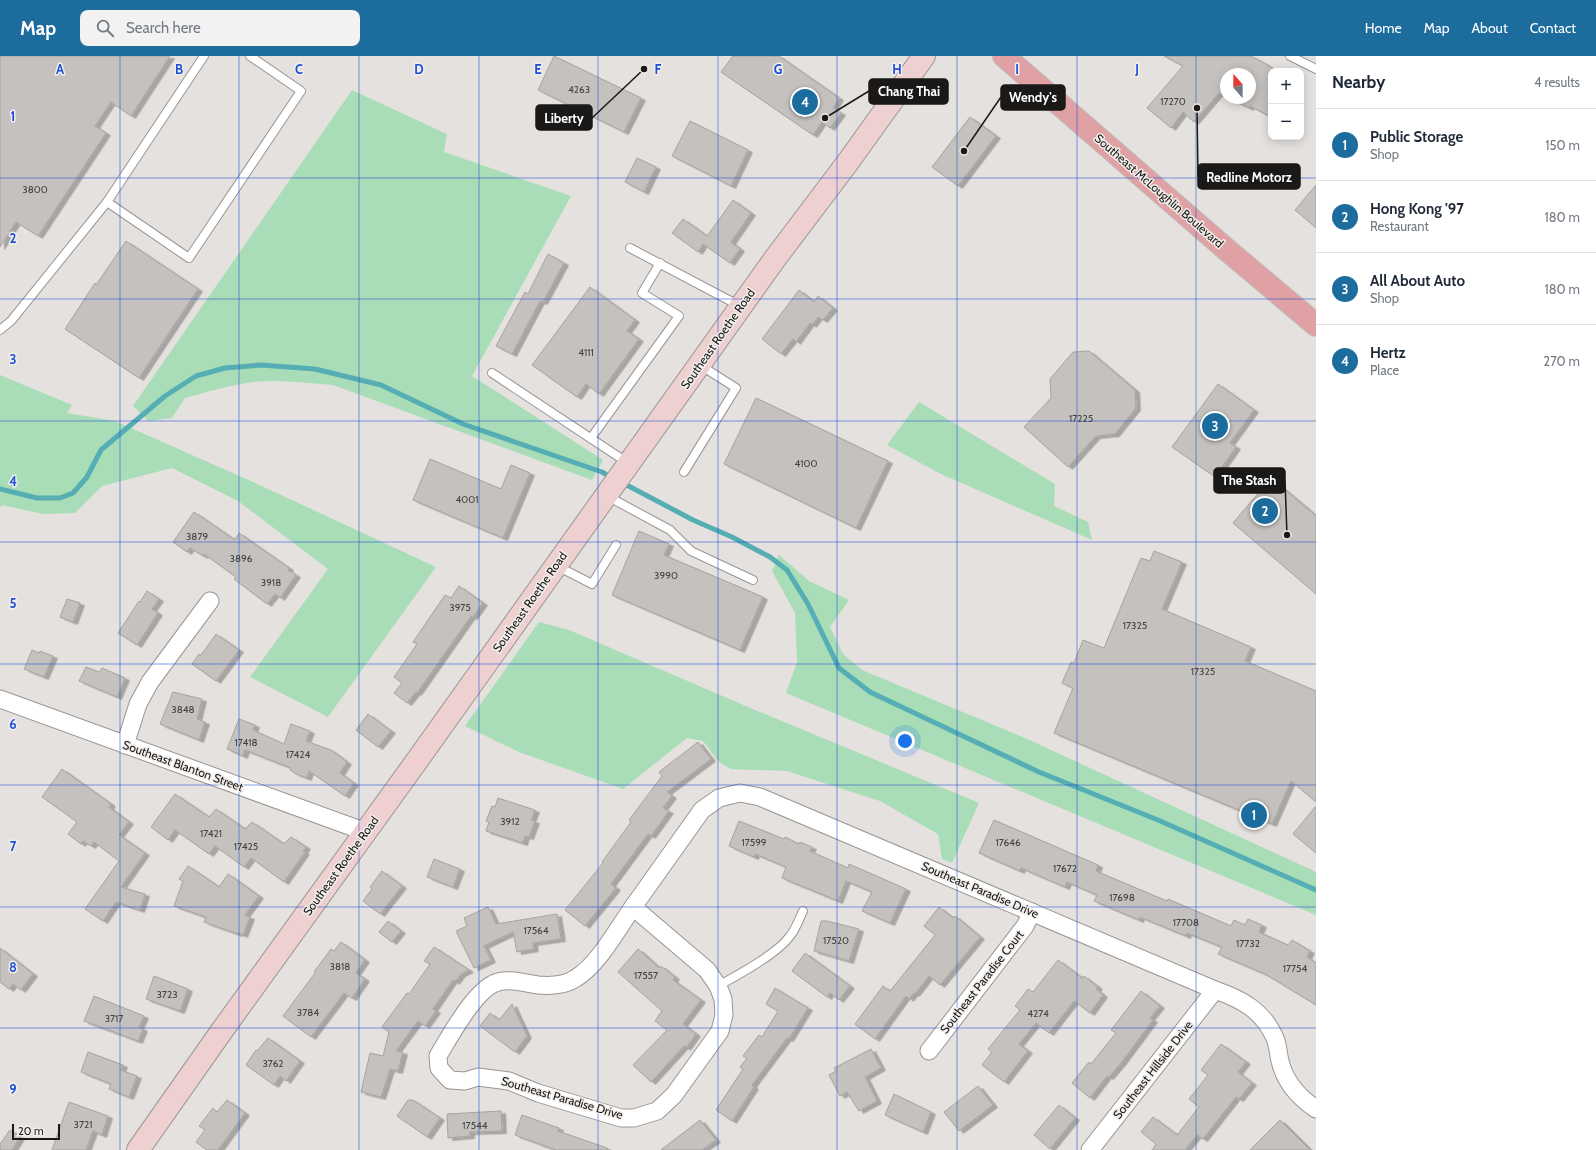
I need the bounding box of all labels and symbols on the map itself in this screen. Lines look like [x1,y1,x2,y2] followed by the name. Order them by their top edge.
[56,61,65,77] text: A
[175,61,183,77] text: B
[295,61,303,77] text: C
[414,61,424,77] text: D
[534,61,542,77] text: E
[655,61,662,77] text: F
[774,61,783,77] text: G
[892,61,902,77] text: H
[1015,61,1019,77] text: I
[1134,61,1139,77] text: J
[1220,68,1256,104] north arrow
[869,79,948,104] callout: Chang Thai
[568,83,590,96] house number: 4263
[878,83,940,99] text: Chang Thai
[1001,85,1065,110] callout: Wendy's
[792,87,818,117] pin: 4
[1009,89,1058,105] text: Wendy's
[1160,95,1186,108] house number: 17270
[536,105,592,130] callout: Liberty
[11,108,15,124] text: 1
[544,110,584,126] text: Liberty
[1092,131,1227,251] street label: Southeast McLoughlin Boulevard
[1198,164,1300,189] callout: Redline Motorz
[1206,169,1292,185] text: Redline Motorz
[22,183,48,196] house number: 3800
[10,230,17,246] text: 2
[677,286,758,392] street label: Southeast Roethe Road
[578,346,594,359] house number: 4111
[9,351,17,367] text: 3
[1202,411,1228,441] pin: 3
[1069,412,1093,425] house number: 17225
[794,457,818,470] house number: 4100
[1214,468,1285,493] callout: The Stash
[1222,472,1276,488] text: The Stash
[9,473,17,489] text: 4
[455,493,479,506] house number: 4001
[1252,496,1278,526] pin: 2
[186,530,208,543] house number: 3879
[489,549,570,655] street label: Southeast Roethe Road
[230,552,253,565] house number: 3896
[654,569,678,582] house number: 3990
[261,576,281,589] house number: 3918
[10,595,17,611] text: 5
[449,601,471,614] house number: 3975
[1123,619,1147,632] house number: 17325
[1191,665,1215,678] house number: 17325
[171,703,195,716] house number: 3848
[9,716,17,732] text: 6
[895,731,915,751] your location
[234,736,258,749] house number: 17418
[121,737,246,794] street label: Southeast Blanton Street
[286,748,311,761] house number: 17424
[1241,800,1267,830] pin: 1
[299,813,382,918] street label: Southeast Roethe Road
[500,815,520,828] house number: 3912
[200,827,222,840] house number: 17421
[741,836,767,849] house number: 17599
[995,836,1021,849] house number: 17646
[10,838,17,854] text: 7
[234,840,258,853] house number: 17425
[919,858,1041,921] street label: Southeast Paradise Drive
[1053,862,1077,875] house number: 17672
[1109,891,1135,904] house number: 17698
[1173,916,1199,929] house number: 17708
[523,924,549,937] house number: 17564
[937,927,1027,1036] street label: Southeast Paradise Court
[823,934,849,947] house number: 17520
[1236,937,1260,950] house number: 17732
[9,959,17,975] text: 8
[330,960,350,973] house number: 3818
[1283,962,1307,975] house number: 17754
[634,969,658,982] house number: 17557
[156,988,178,1001] house number: 3723
[297,1006,319,1019] house number: 3784
[1027,1007,1049,1020] house number: 4274
[105,1012,123,1025] house number: 3717
[1110,1018,1196,1122] street label: Southeast Hillside Drive
[262,1057,284,1070] house number: 3762
[500,1073,625,1122] street label: Southeast Paradise Drive
[9,1081,17,1097] text: 9
[74,1118,92,1131] house number: 3721
[462,1119,488,1132] house number: 17544
[12,1122,60,1141] scale bar

